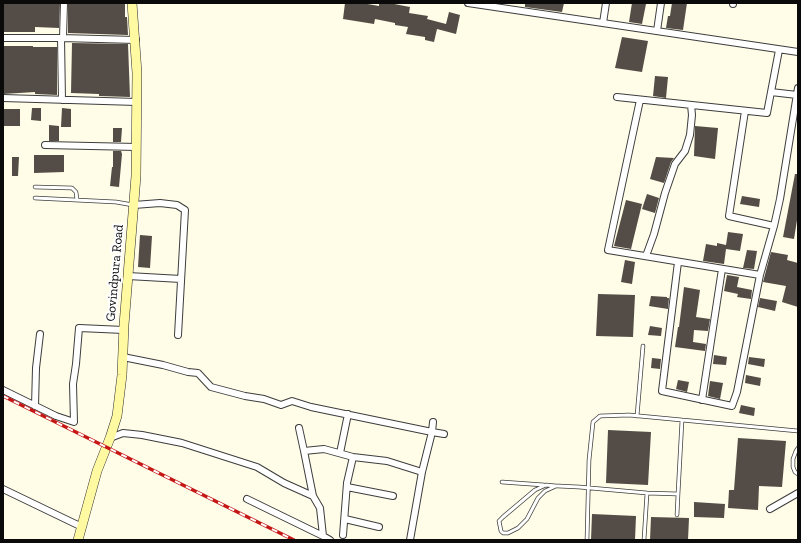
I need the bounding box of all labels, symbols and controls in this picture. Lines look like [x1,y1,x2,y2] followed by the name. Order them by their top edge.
[103,224,127,322] street label: Govindpura Road

